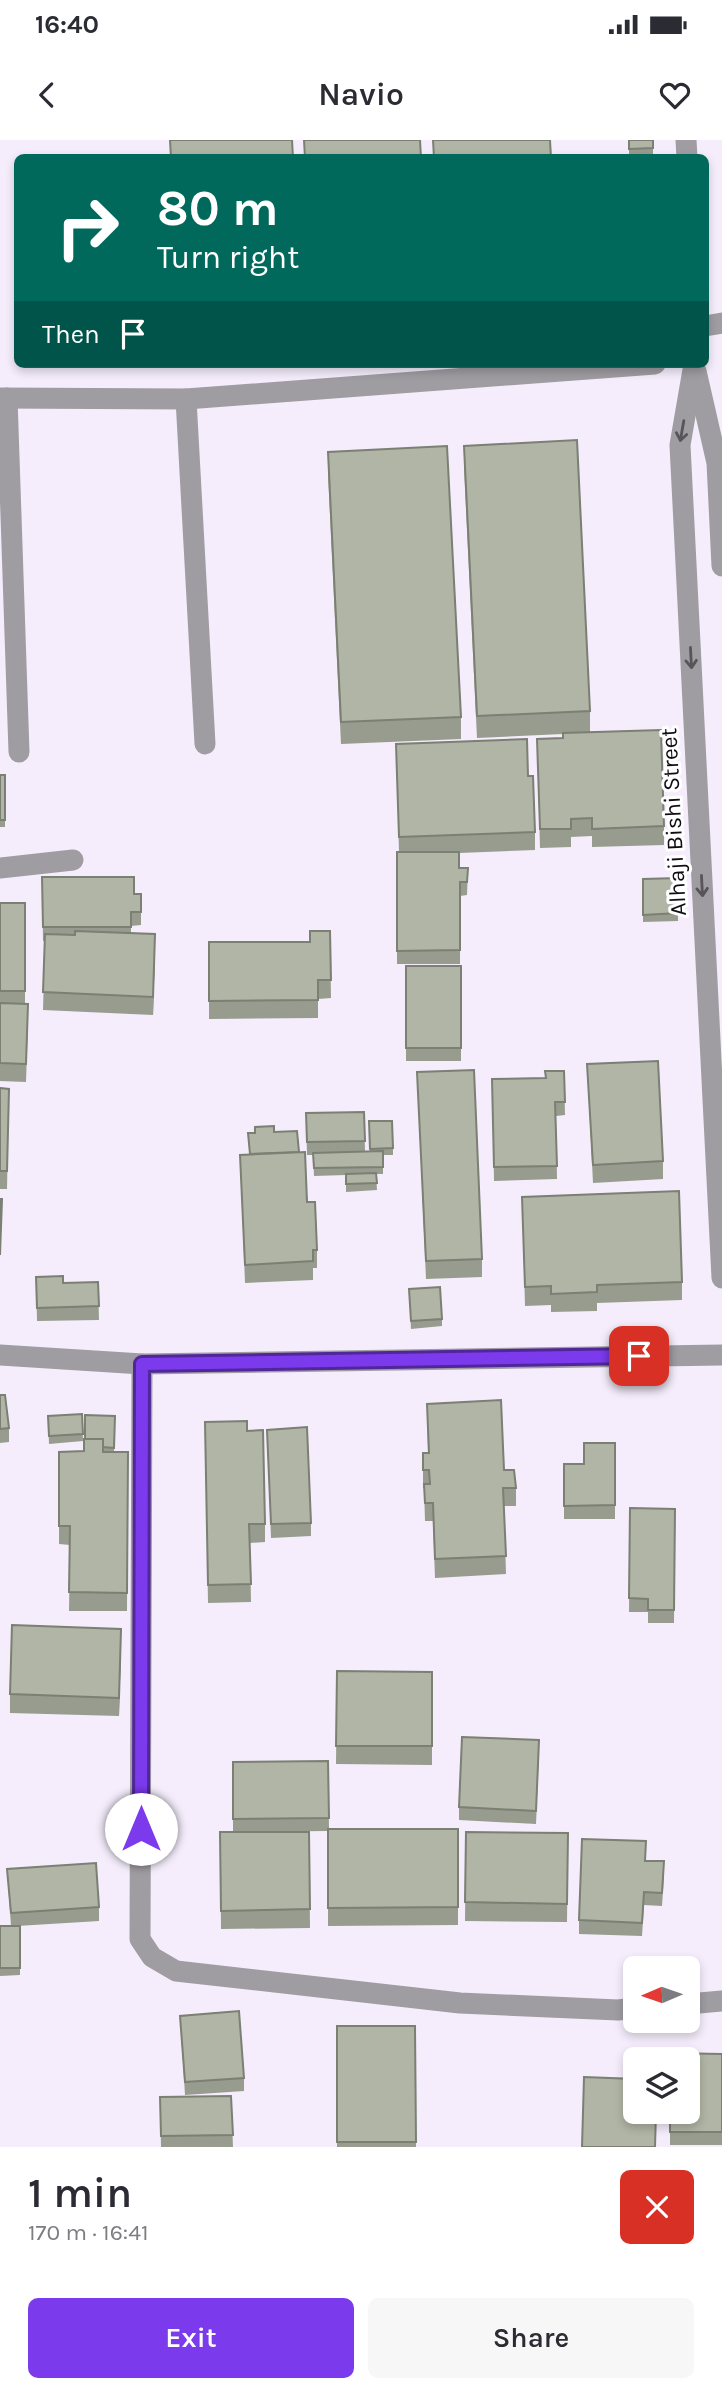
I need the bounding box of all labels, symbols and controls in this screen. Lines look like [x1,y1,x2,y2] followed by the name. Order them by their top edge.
[35,9,99,40] text: 16:40
[28,76,66,114] icon: back
[318,76,404,113] text: Navio
[656,76,694,114] icon: heart
[157,180,279,237] text: 80 m
[42,182,133,273] icon: right
[157,239,299,276] text: Turn right
[114,315,152,353] icon: arrive
[42,319,100,350] text: Then
[675,419,688,442] one-way arrow
[685,647,698,669] one-way arrow
[655,727,692,917] street label: Alhaji Bishi Street
[696,874,709,896] one-way arrow
[609,1326,669,1386] pin
[620,1337,658,1375] icon: arrive
[104,1792,178,1866] position arrow
[623,1956,700,2034] north arrow
[623,1956,700,2124] map controls
[623,2047,700,2124] button: layers
[28,2168,132,2218] text: 1 min
[620,2170,694,2244] button: close
[28,2219,149,2246] text: 170 m · 16:41
[28,2298,354,2378] button: Exit
[368,2298,694,2378] button: Share

